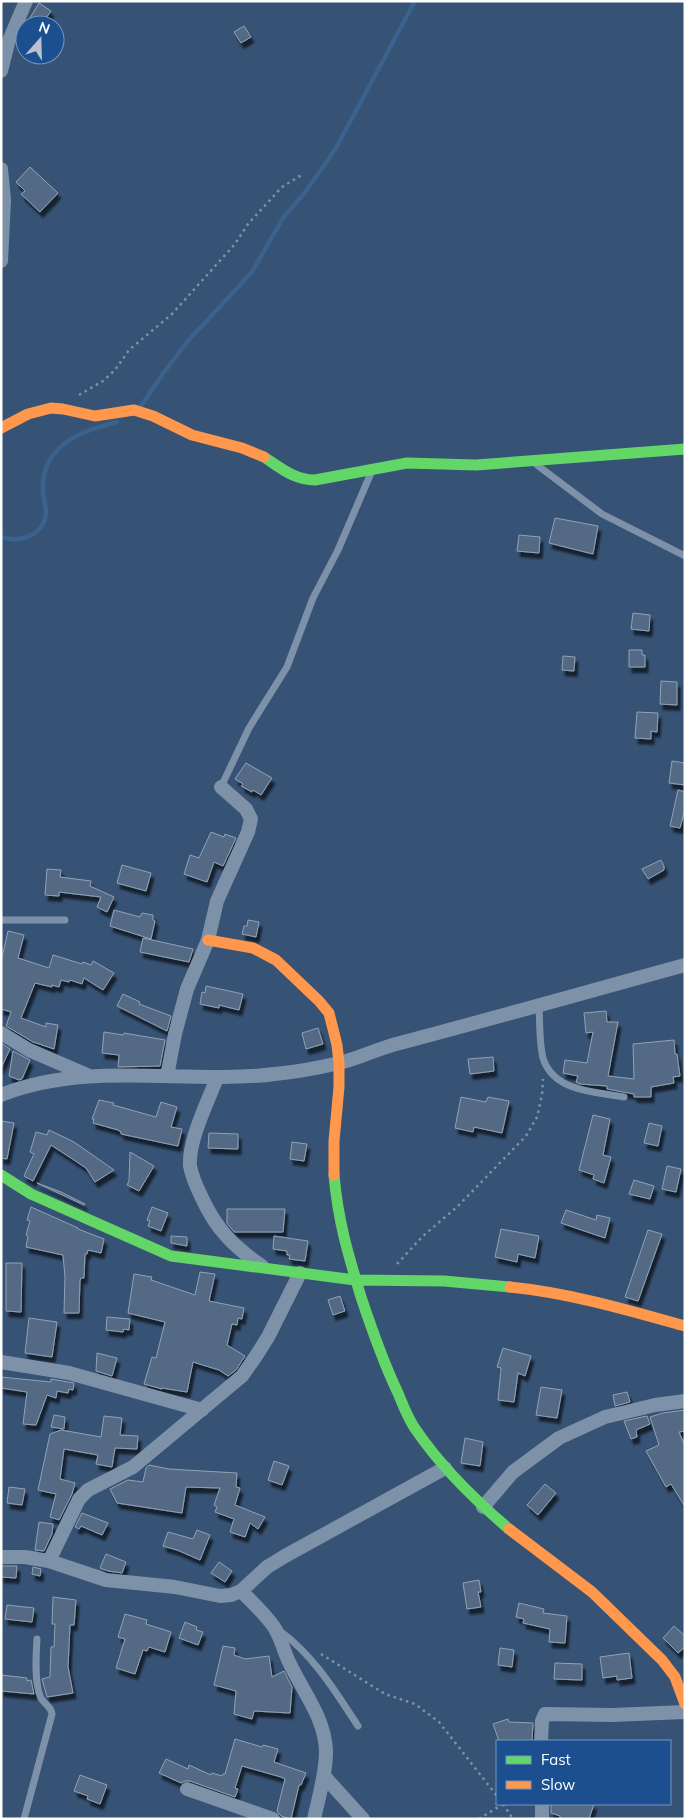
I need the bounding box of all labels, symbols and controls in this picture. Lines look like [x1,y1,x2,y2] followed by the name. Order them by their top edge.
[15,15,65,65] north arrow
[36,18,52,38] text: N
[496,1740,671,1805] legend
[541,1750,571,1769] text: Fast
[541,1775,575,1794] text: Slow

